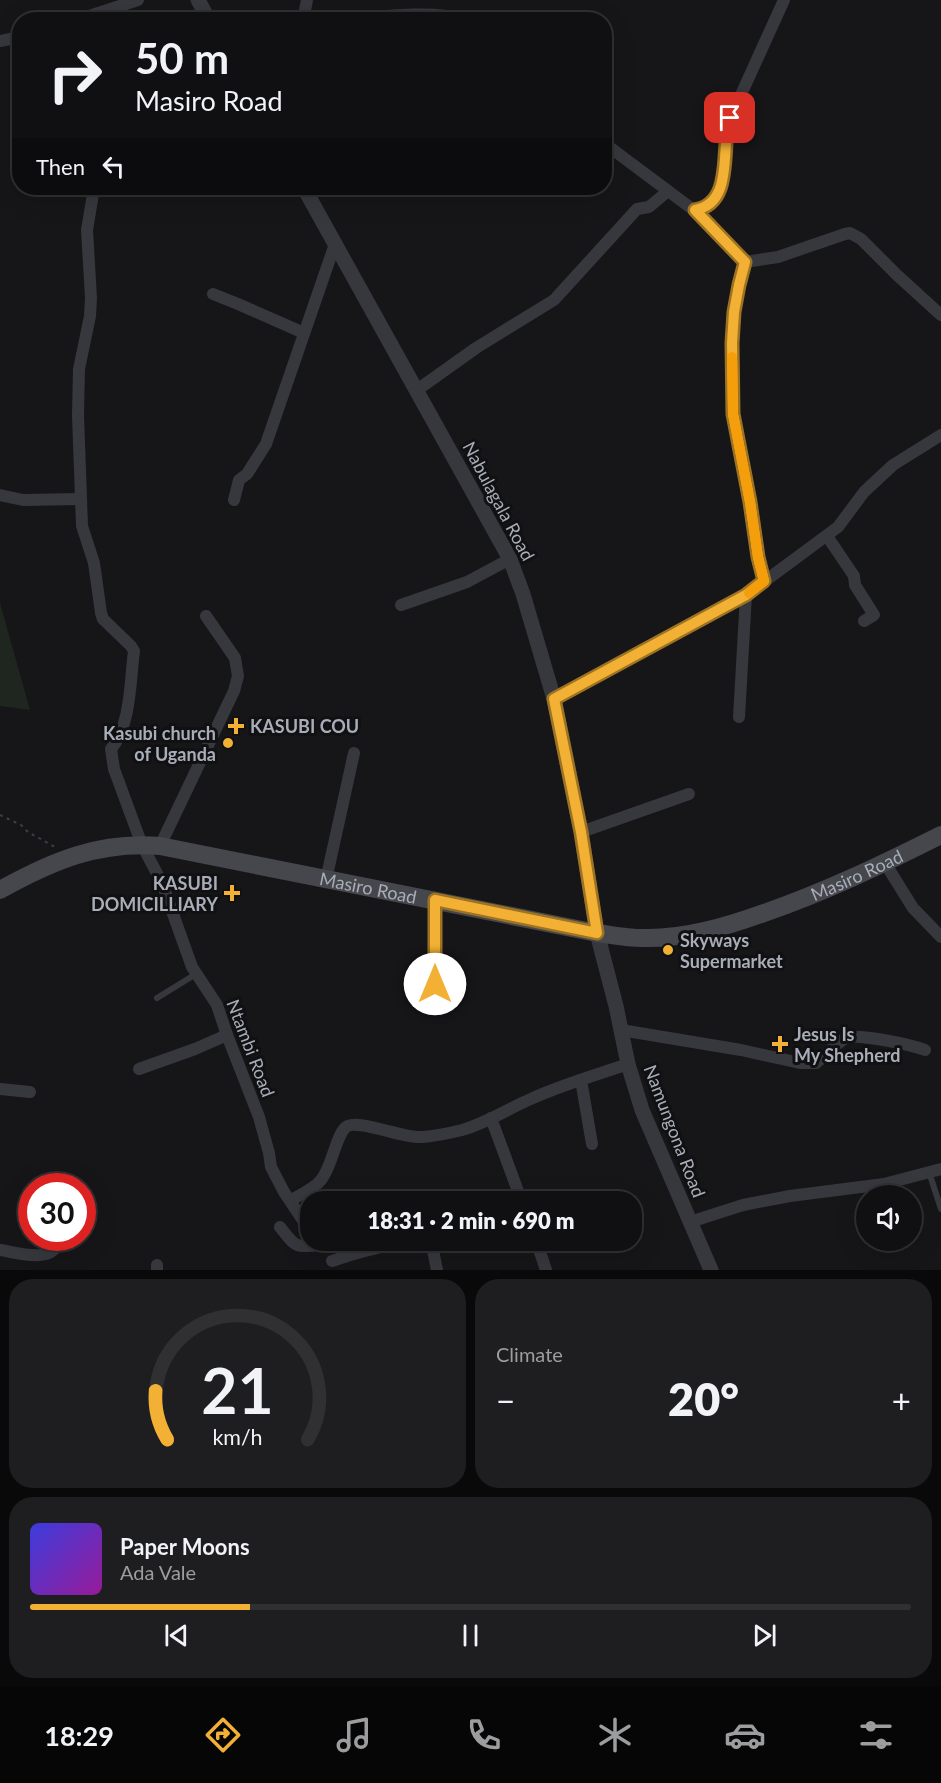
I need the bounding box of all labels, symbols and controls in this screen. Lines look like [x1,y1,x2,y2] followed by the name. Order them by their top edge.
[135,33,229,83] text: 50 m
[36,36,114,114] icon: right
[135,84,283,117] text: Masiro Road
[704,92,755,143] pin
[713,101,746,134] icon: arrive
[97,150,130,183] icon: left
[36,153,85,180] text: Then
[458,438,540,564] street label: Nabulagala Road
[250,715,359,737] place label: KASUBI COU
[227,717,245,735] marker: KASUBI COU
[103,722,216,765] place label: Kasubi church of Uganda
[221,736,235,750] marker: Kasubi church of Uganda
[807,845,906,905] street label: Masiro Road
[318,867,419,908] street label: Masiro Road
[91,872,218,915] place label: KASUBI DOMICILLIARY
[223,884,241,902] marker: KASUBI DOMICILLIARY
[680,929,783,972] place label: Skyways Supermarket
[661,943,675,957] marker: Skyways Supermarket
[403,952,467,1016] position arrow
[222,996,280,1100] street label: Ntambi Road
[794,1023,900,1066] place label: Jesus Is My Shepherd
[771,1035,789,1053] marker: Jesus Is My Shepherd
[640,1062,710,1200] street label: Namungona Road
[18,1173,96,1251] speed limit sign: 30
[856,1185,922,1251] map controls
[856,1185,922,1251] button: sound
[368,1207,574,1234] text: 18:31 · 2 min · 690 m
[496,1342,563,1366] text: Climate
[201,1352,274,1427] text: 21
[668,1372,739,1426] text: 20°
[496,1380,515,1420] text: −
[892,1380,911,1420] text: +
[212,1425,263,1451] text: km/h
[120,1533,250,1560] text: Paper Moons
[120,1560,196,1584] text: Ada Vale
[160,1619,193,1652] icon: previous
[454,1619,487,1652] icon: pause
[748,1619,781,1652] icon: next
[202,1714,244,1756] icon: directions
[333,1714,375,1756] icon: music
[463,1714,505,1756] icon: phone
[594,1714,636,1756] icon: climate
[724,1714,766,1756] icon: car
[855,1714,897,1756] icon: filters
[44,1719,114,1752] text: 18:29

